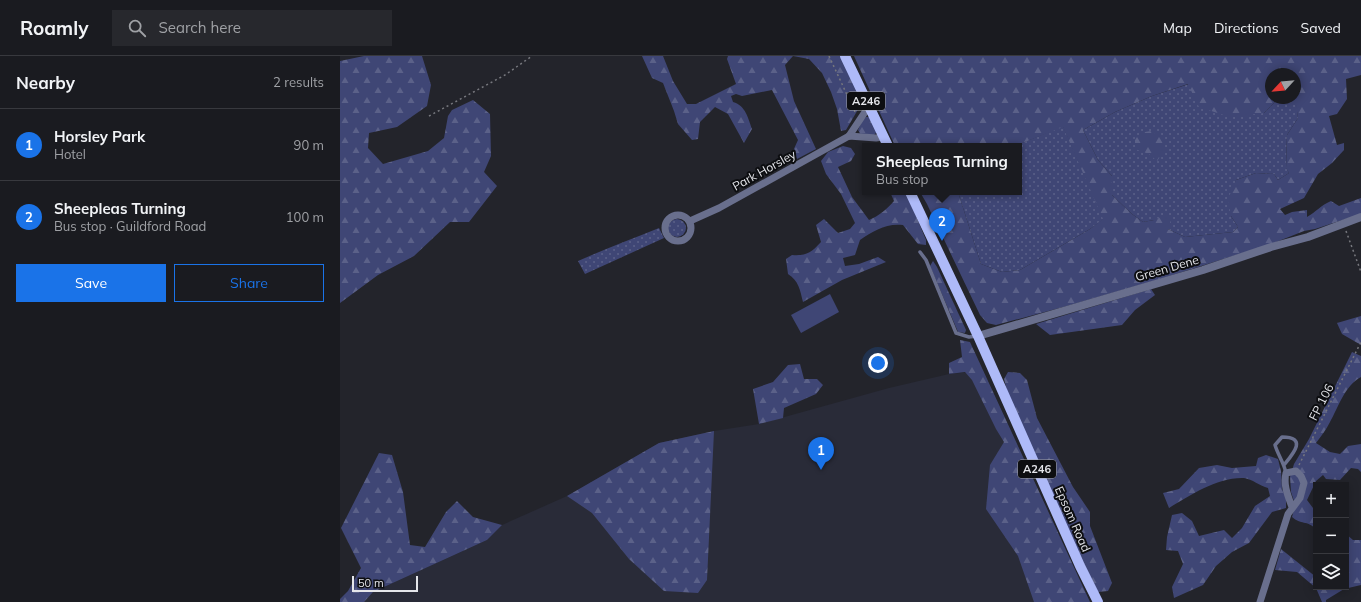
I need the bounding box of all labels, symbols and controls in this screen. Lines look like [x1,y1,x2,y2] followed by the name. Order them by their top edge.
[112,10,392,46] search box
[20,16,88,40] text: Roamly
[126,17,148,39] icon: search
[158,18,241,37] text: Search here
[1163,19,1192,37] text: Map
[1214,19,1279,37] text: Directions
[1301,19,1341,37] text: Saved
[1265,68,1301,104] north arrow
[16,72,75,93] text: Nearby
[273,74,324,90] text: 2 results
[847,92,885,110] road number: A246
[54,127,145,146] text: Horsley Park
[25,137,33,153] text: 1
[294,137,324,153] text: 90 m
[862,143,1022,195] popup
[54,146,86,162] text: Hotel
[730,146,799,194] street label: Park Horsley
[876,152,1008,171] text: Sheepleas Turning
[876,171,928,187] text: Bus stop
[54,199,186,218] text: Sheepleas Turning
[929,208,955,241] pin: 2
[25,209,33,225] text: 2
[286,209,324,225] text: 100 m
[54,218,206,234] text: Bus stop · Guildford Road
[1134,252,1200,284] street label: Green Dene
[16,264,166,302] button: Save
[174,264,324,302] button: Share
[868,353,888,373] your location
[1305,381,1337,423] street label: FP 106
[808,437,834,470] pin: 1
[1018,460,1056,478] road number: A246
[1313,482,1349,590] map controls
[1313,482,1349,518] button: +
[1052,484,1094,554] street label: Epsom Road
[1313,518,1349,554] button: −
[1313,554,1349,590] button: layers
[352,574,418,593] scale bar
[358,576,384,590] text: 50 m

